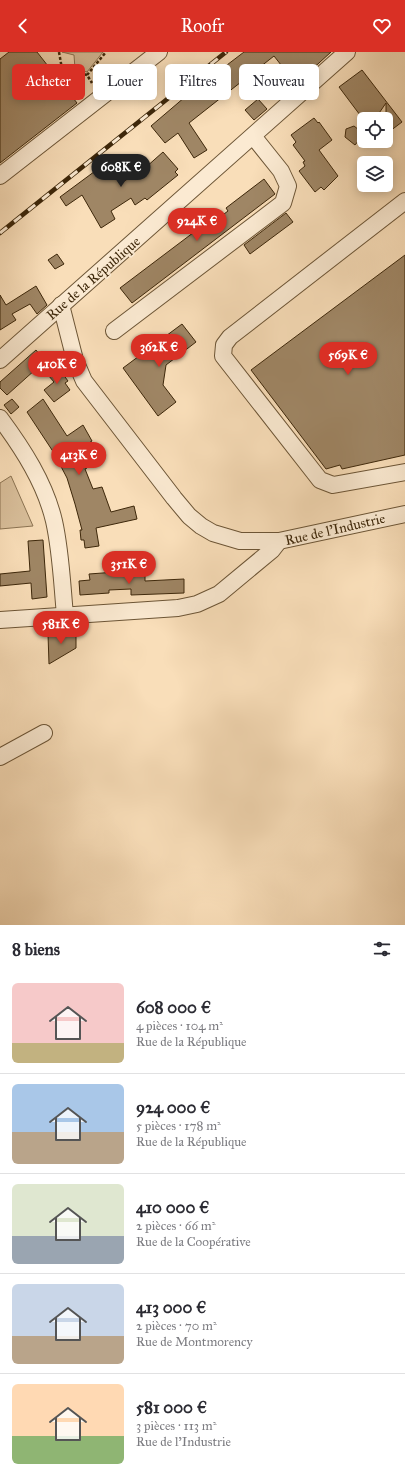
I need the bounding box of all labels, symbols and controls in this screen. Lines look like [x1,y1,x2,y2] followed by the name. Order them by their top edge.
[12,15,34,37] icon: back
[181,15,224,37] text: Roofr
[371,15,393,37] icon: heart
[12,64,85,100] chip: Acheter
[93,64,157,100] chip: Louer
[165,64,231,100] chip: Filtres
[239,64,319,100] chip: Nouveau
[357,112,393,192] map controls
[357,112,393,148] button: locate
[88,154,154,188] pin: 608K €
[357,156,393,192] button: layers
[100,159,142,175] text: 608K €
[164,208,230,242] pin: 924K €
[177,213,217,229] text: 924K €
[43,233,145,325] street label: Rue de la République
[126,334,192,368] pin: 362K €
[140,339,178,355] text: 362K €
[315,342,381,376] pin: 569K €
[328,347,368,363] text: 569K €
[24,351,90,385] pin: 410K €
[37,356,77,372] text: 410K €
[46,442,112,476] pin: 413K €
[60,447,98,463] text: 413K €
[283,510,387,549] street label: Rue de l'Industrie
[96,551,162,585] pin: 351K €
[111,556,147,572] text: 351K €
[28,611,94,645] pin: 581K €
[42,616,80,632] text: 581K €
[371,938,393,960] icon: filters
[12,939,60,960] text: 8 biens
[136,997,211,1018] text: 608 000 €
[44,999,92,1047] icon: home
[136,1018,223,1034] text: 4 pièces · 104 m²
[136,1034,246,1050] text: Rue de la République
[136,1097,210,1118] text: 924 000 €
[44,1100,92,1148] icon: home
[136,1118,221,1134] text: 5 pièces · 178 m²
[136,1134,246,1150] text: Rue de la République
[136,1197,209,1218] text: 410 000 €
[44,1200,92,1248] icon: home
[136,1218,216,1234] text: 2 pièces · 66 m²
[136,1234,251,1250] text: Rue de la Coopérative
[136,1297,206,1318] text: 413 000 €
[44,1300,92,1348] icon: home
[136,1318,217,1334] text: 2 pièces · 70 m²
[136,1334,253,1350] text: Rue de Montmorency
[136,1397,207,1418] text: 581 000 €
[44,1400,92,1448] icon: home
[136,1418,216,1434] text: 3 pièces · 113 m²
[136,1434,231,1450] text: Rue de l'Industrie

